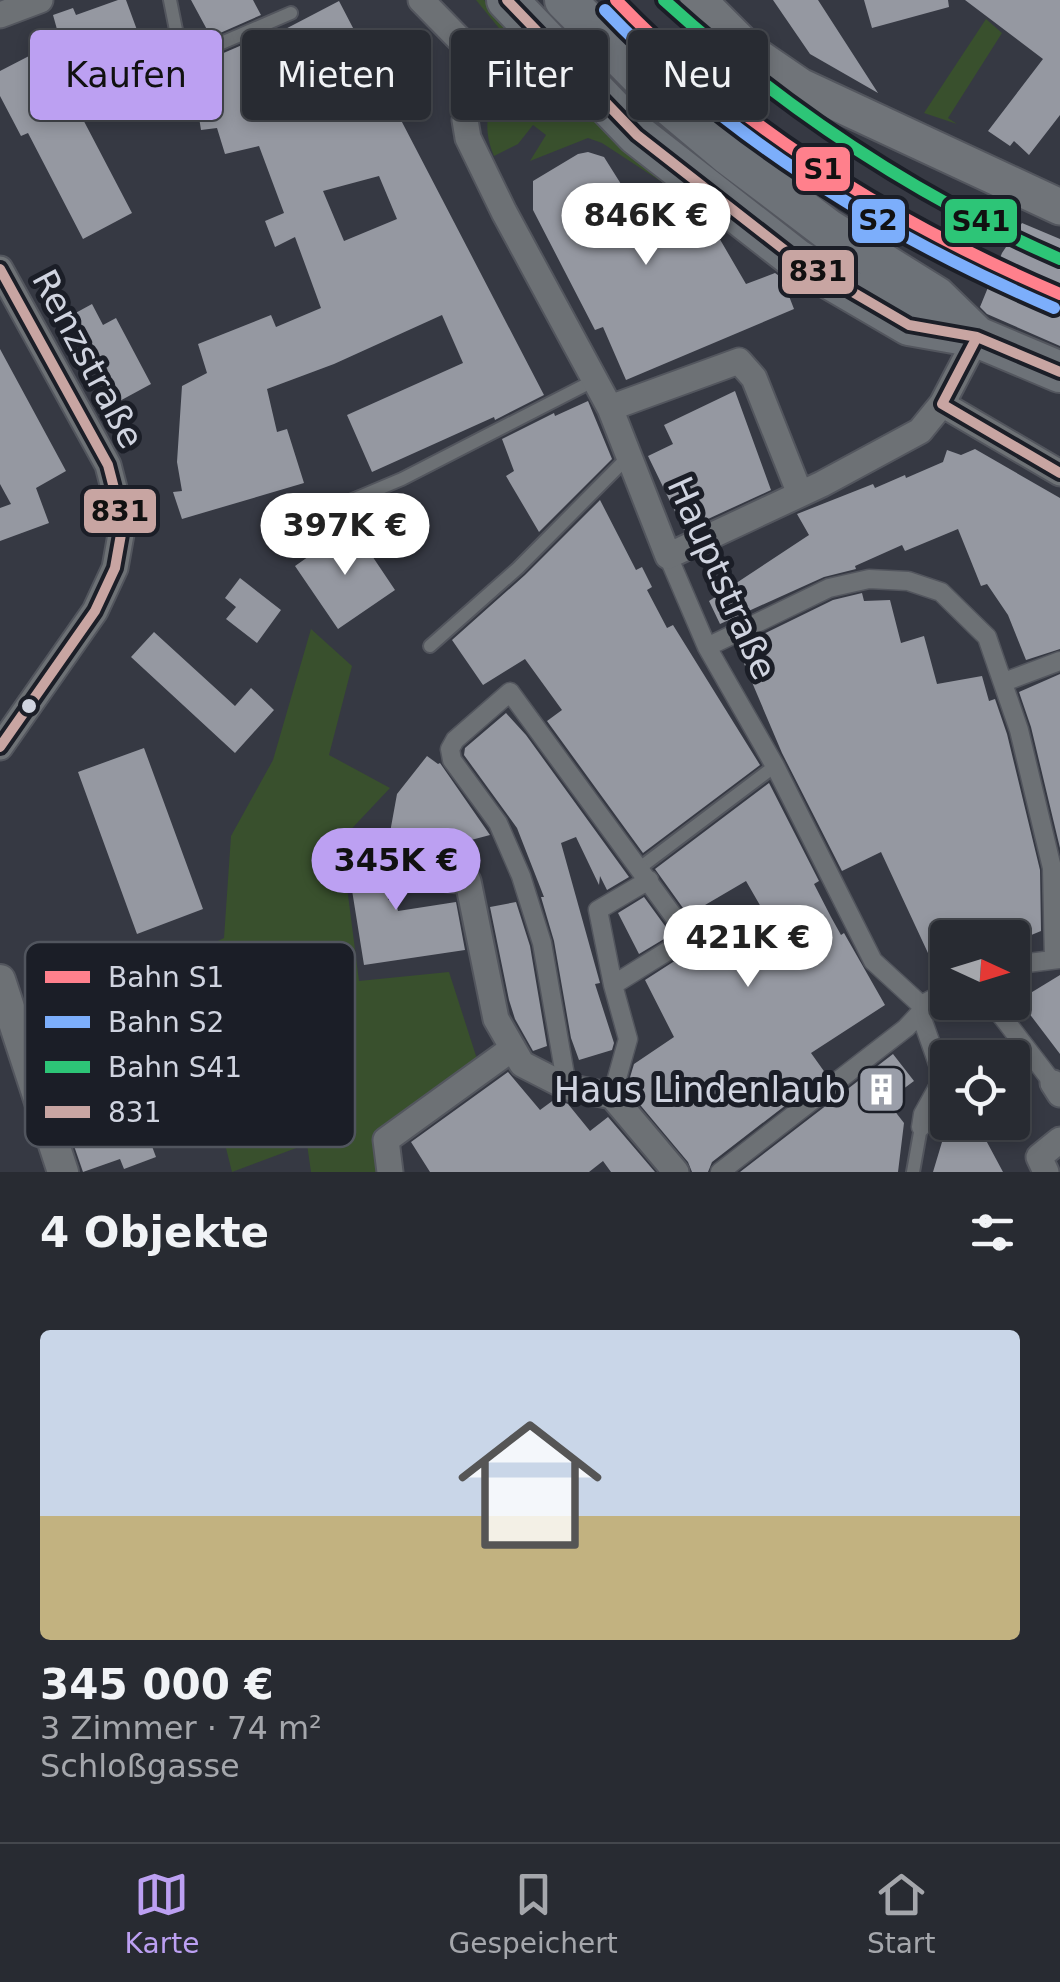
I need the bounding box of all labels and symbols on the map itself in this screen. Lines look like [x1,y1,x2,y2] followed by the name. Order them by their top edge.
[794,145,852,193] line badge: S1
[803,153,843,186] text: S1
[565,183,727,268] pin: 846K €
[850,197,907,245] line badge: S2
[943,197,1019,245] line badge: S41
[858,204,898,237] text: S2
[951,205,1011,238] text: S41
[780,248,856,296] line badge: 831
[789,255,847,288] text: 831
[24,263,152,455] street label: Renzstraße
[660,471,784,685] street label: Hauptstraße
[82,487,158,535] line badge: 831
[264,493,426,578] pin: 397K €
[91,495,149,528] text: 831
[19,696,39,716] unlabelled marker
[315,828,477,913] pin: 345K €
[667,905,829,990] pin: 421K €
[930,920,1030,1020] north arrow
[25,942,355,1147] legend
[108,961,224,994] text: Bahn S1
[108,1006,224,1039] text: Bahn S2
[108,1051,242,1084] text: Bahn S41
[855,1064,907,1116] building icon: Haus Lindenlaub
[554,1070,846,1110] place label: Haus Lindenlaub
[108,1096,161,1129] text: 831

